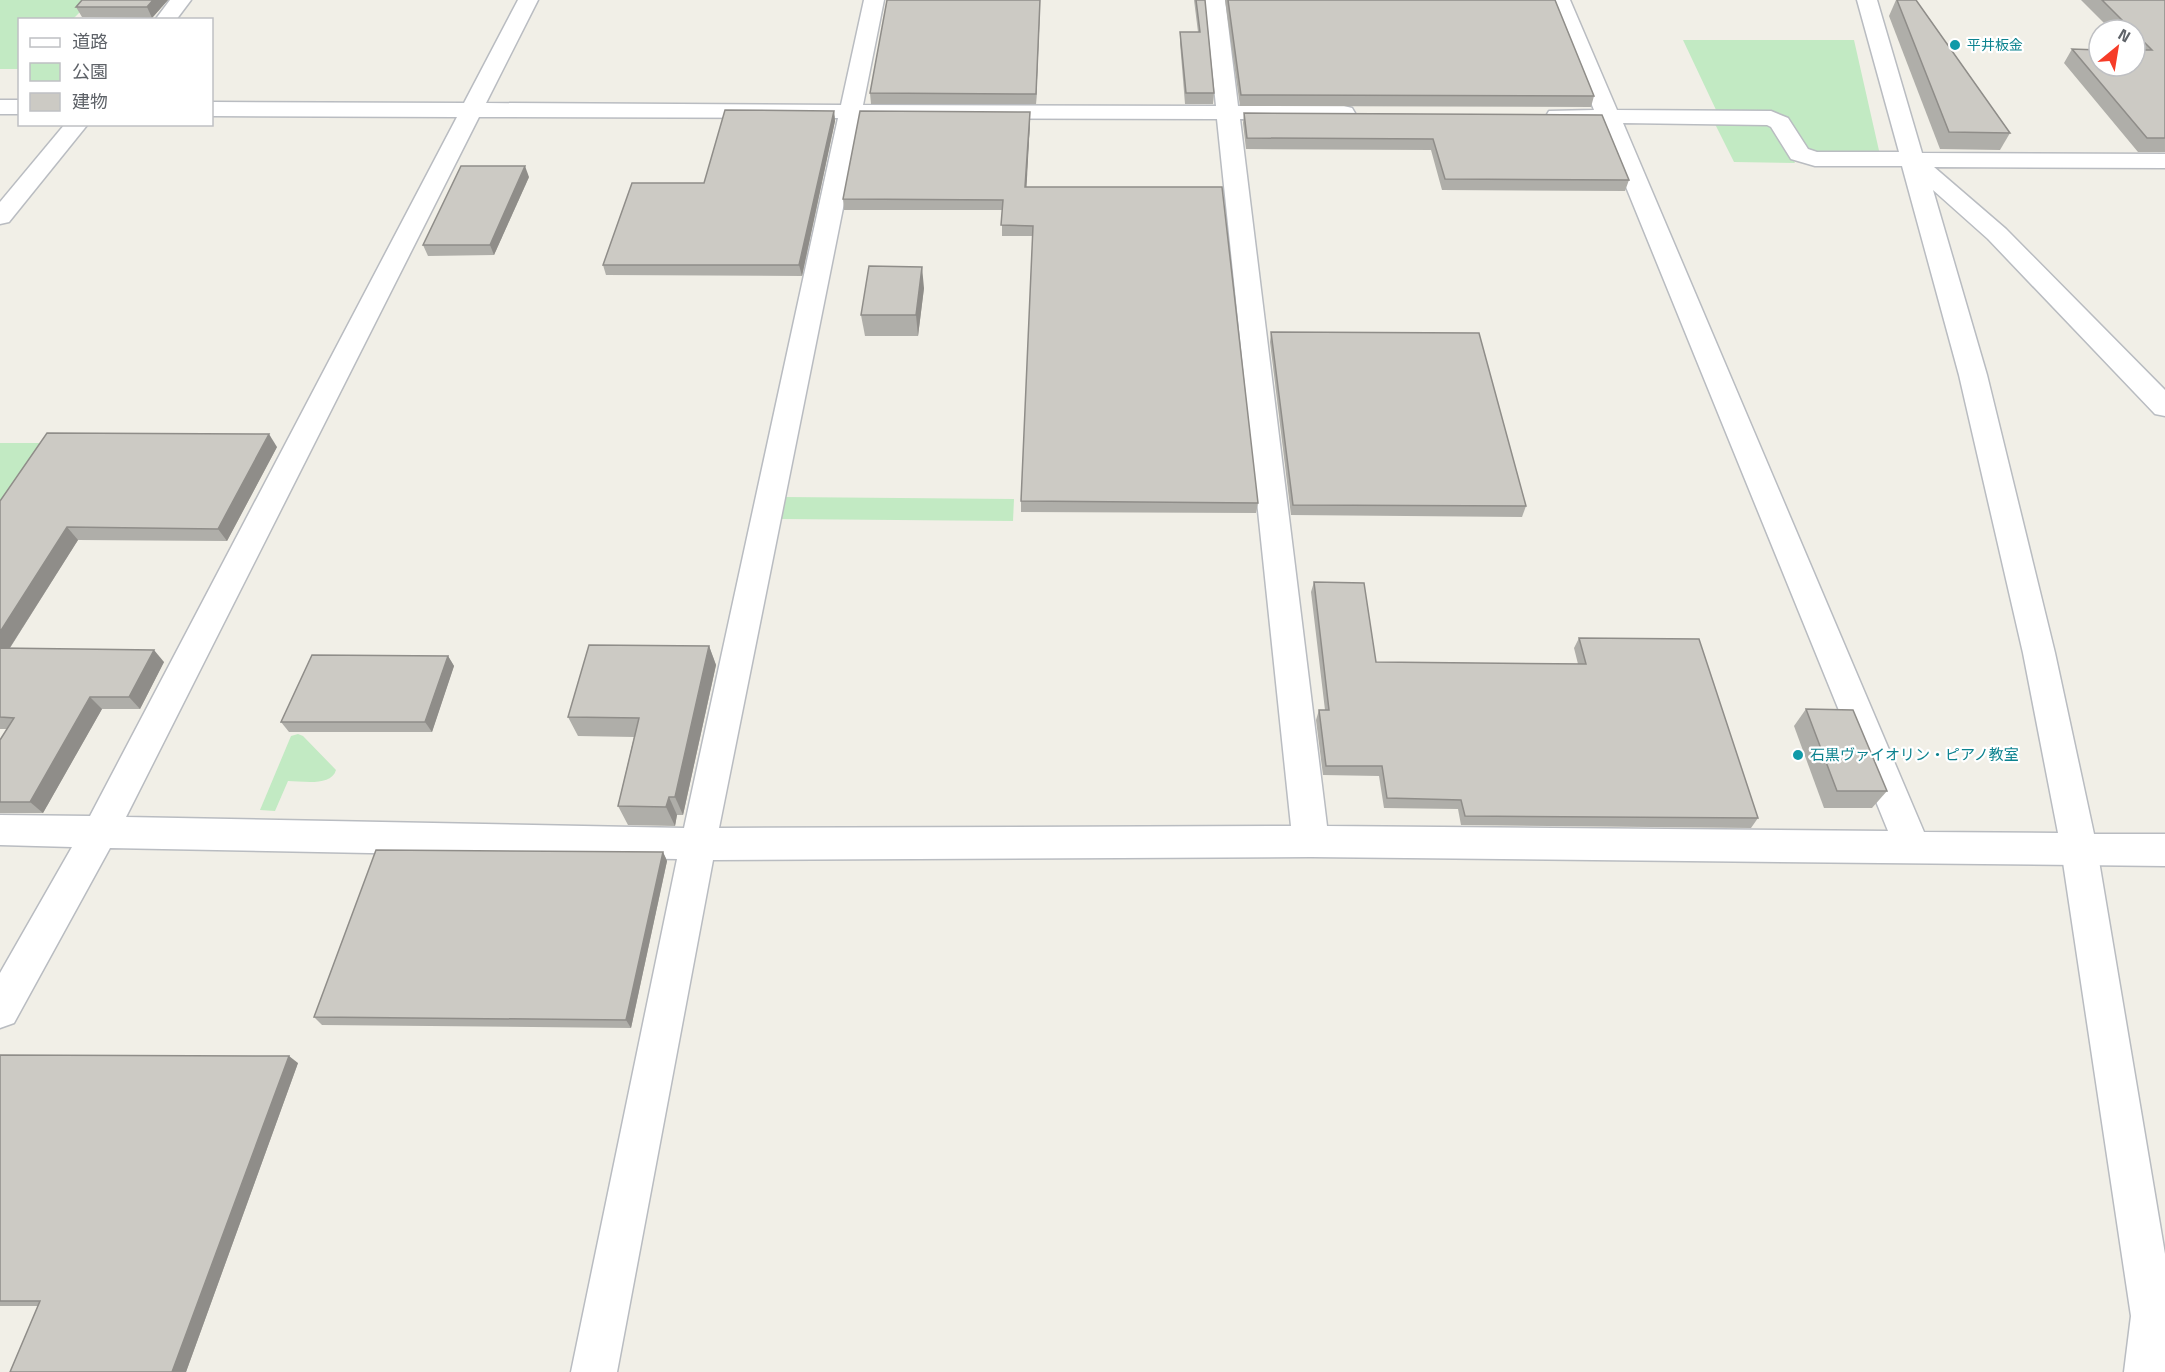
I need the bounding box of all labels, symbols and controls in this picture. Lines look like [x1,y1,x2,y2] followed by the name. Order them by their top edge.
[18,18,213,126] legend
[2087,18,2147,78] north arrow
[2114,22,2135,48] text: N
[72,28,108,55] text: 道路
[1967,34,2023,55] place label: 平井板金
[1948,38,1962,52] marker: 平井板金
[72,58,108,85] text: 公園
[72,88,108,115] text: 建物
[1810,743,2019,766] place label: 石黒ヴァイオリン・ピアノ教室
[1791,748,1805,762] marker: 石黒ヴァイオリン・ピアノ教室

